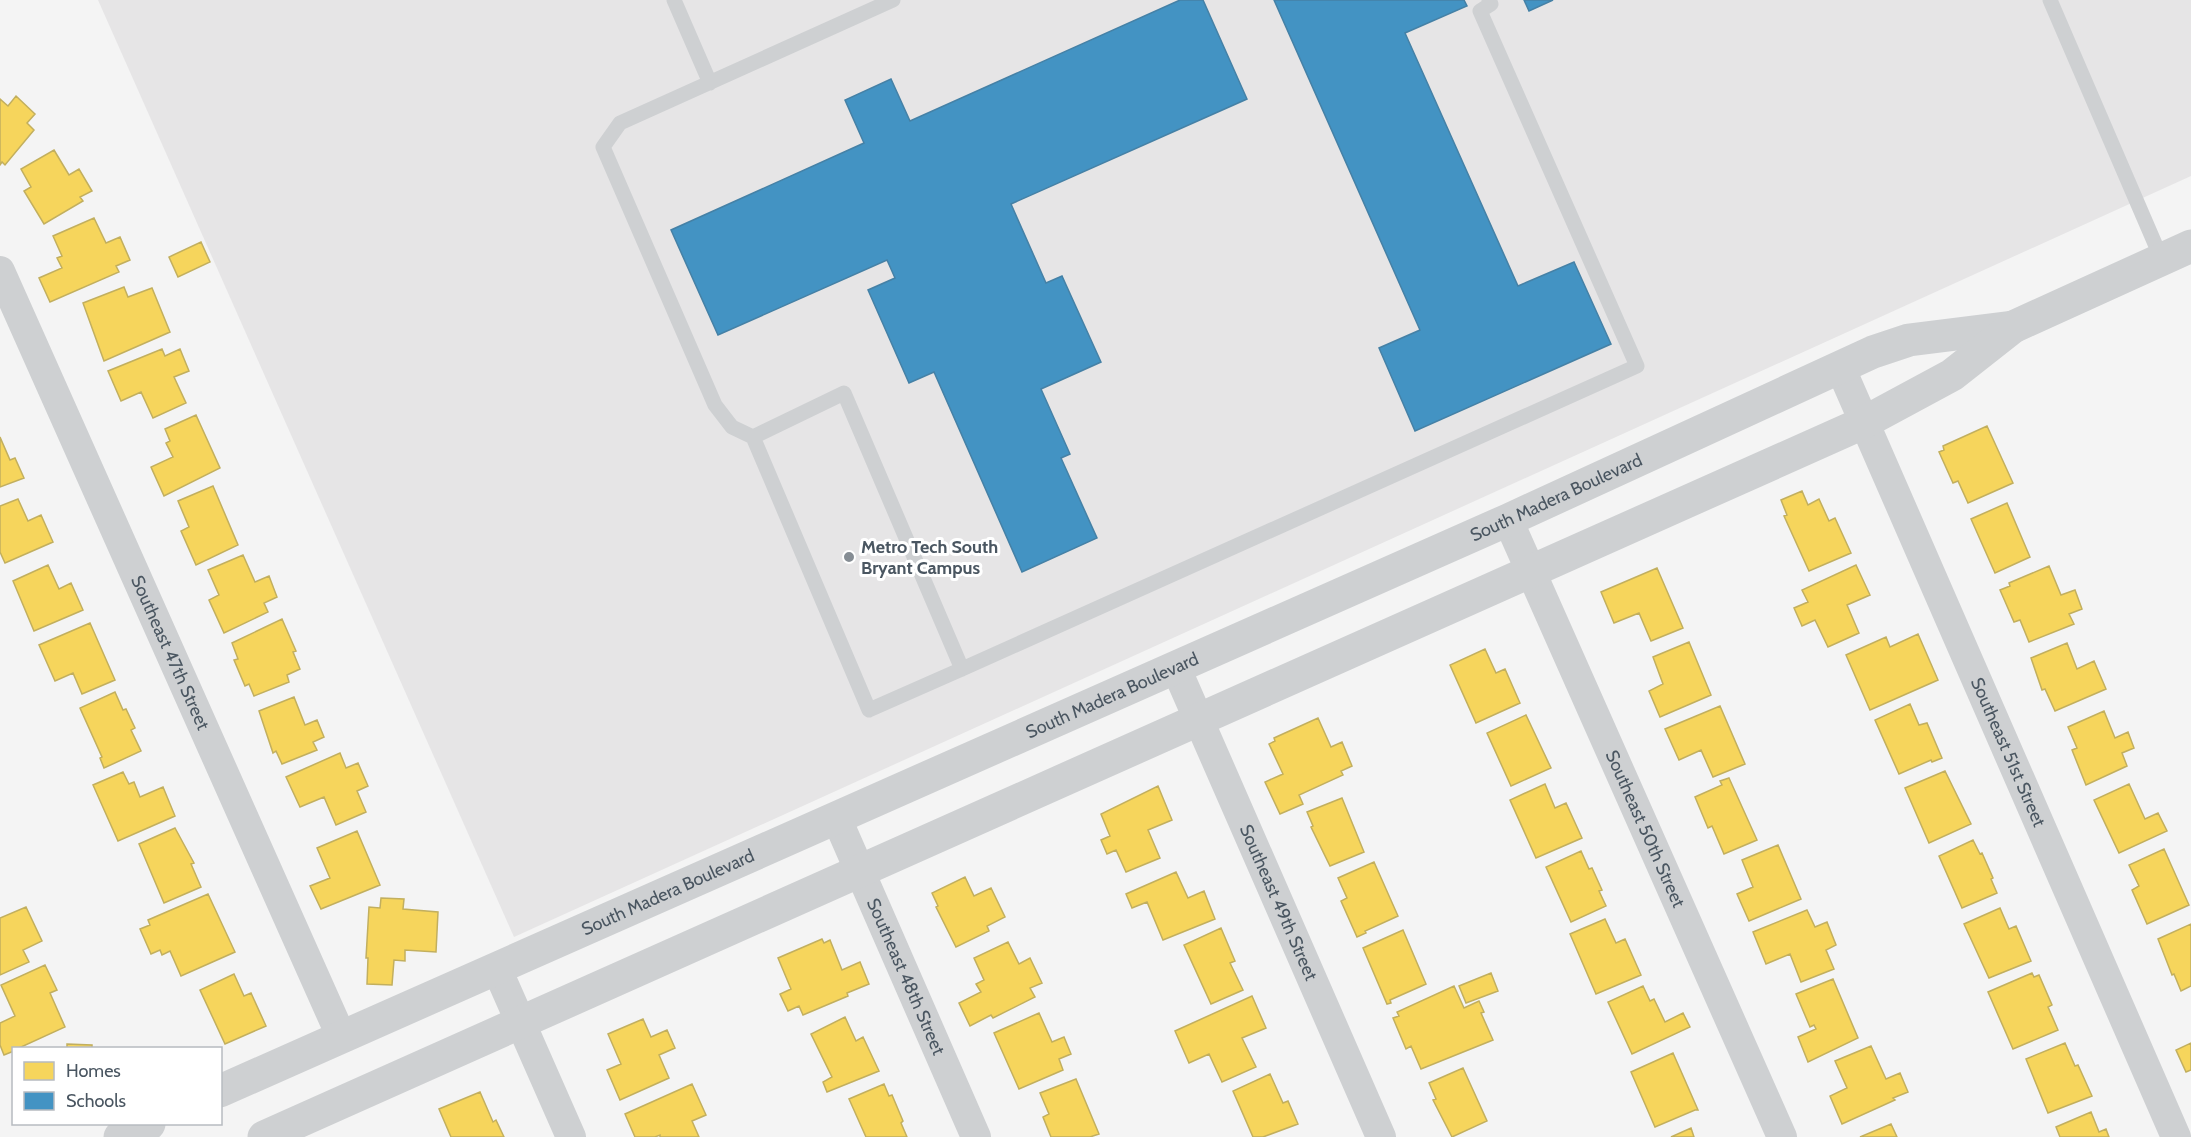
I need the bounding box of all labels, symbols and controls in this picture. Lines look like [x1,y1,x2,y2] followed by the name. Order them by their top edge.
[1467,449,1646,546] street label: South Madera Boulevard
[861,536,998,579] place label: Metro Tech South Bryant Campus
[842,550,856,564] marker: Metro Tech South Bryant Campus
[126,572,214,733] street label: Southeast 47th Street
[1022,648,1202,743] street label: South Madera Boulevard
[1966,674,2050,830] street label: Southeast 51st Street
[1601,747,1690,911] street label: Southeast 50th Street
[1235,821,1322,984] street label: Southeast 49th Street
[578,845,758,940] street label: South Madera Boulevard
[862,895,950,1058] street label: Southeast 48th Street
[12,1047,222,1125] legend
[66,1060,121,1082] text: Homes
[66,1090,126,1112] text: Schools

